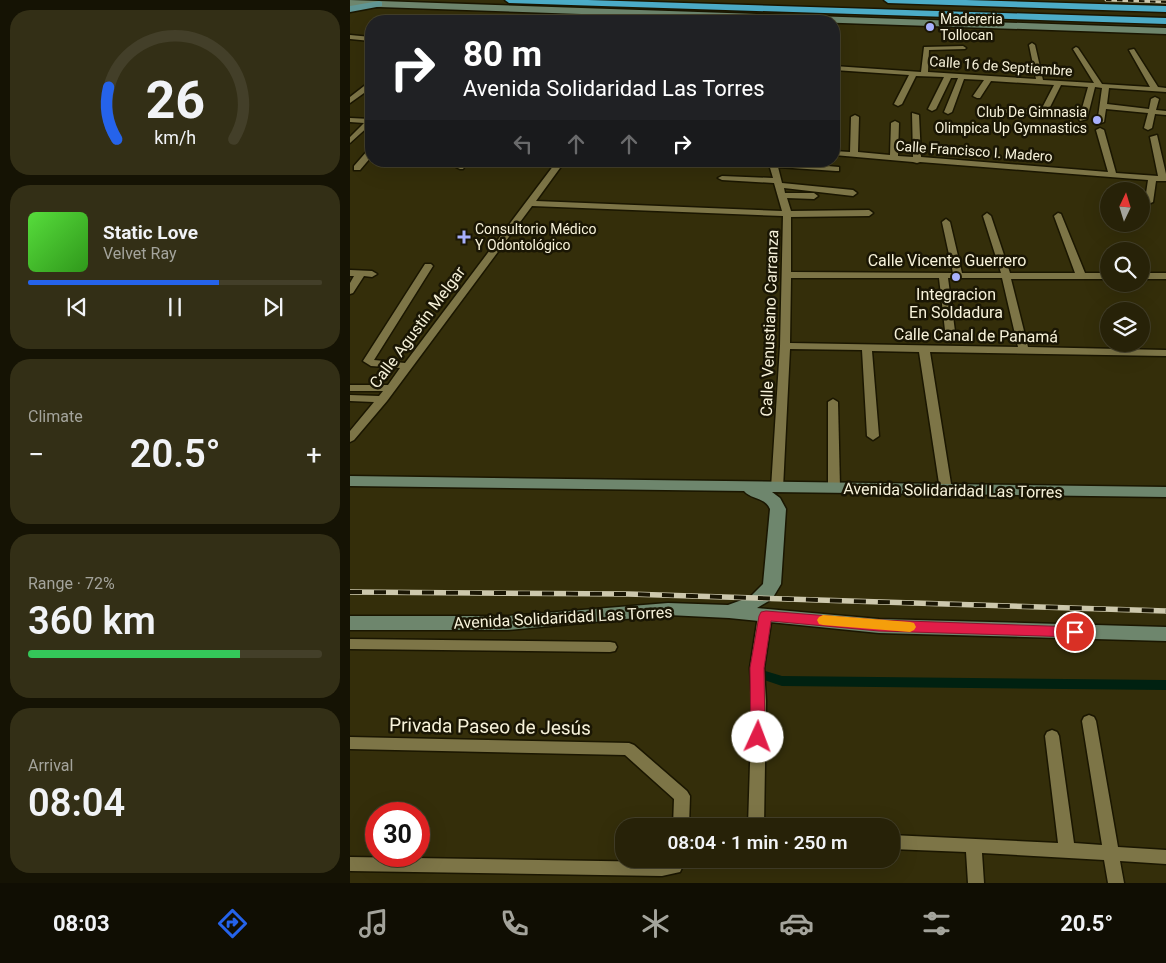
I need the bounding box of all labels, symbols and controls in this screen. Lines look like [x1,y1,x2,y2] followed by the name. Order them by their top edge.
[940,11,1003,43] place label: Madereria Tollocan
[924,21,936,33] marker: Madereria Tollocan
[463,34,542,75] text: 80 m
[380,35,445,100] icon: right
[929,53,1073,79] street label: Calle 16 de Septiembre
[145,70,205,131] text: 26
[463,76,765,101] text: Avenida Solidaridad Las Torres
[935,104,1087,136] place label: Club De Gimnasia Olimpica Up Gymnastics
[1091,114,1103,126] marker: Club De Gimnasia Olimpica Up Gymnastics
[154,127,196,148] text: km/h
[509,130,537,158] icon: left
[562,130,590,158] icon: ahead
[615,130,643,158] icon: ahead
[668,130,696,158] icon: right
[895,138,1053,164] street label: Calle Francisco I. Madero
[1100,182,1150,232] north arrow
[1100,182,1150,352] map controls
[103,221,198,244] text: Static Love
[475,221,596,253] place label: Consultorio Médico Y Odontológico
[757,229,782,417] street label: Calle Venustiano Carranza
[457,230,471,244] marker: Consultorio Médico Y Odontológico
[1100,242,1150,292] button: search
[103,244,177,263] text: Velvet Ray
[868,251,1026,270] street label: Calle Vicente Guerrero
[365,262,470,392] street label: Calle Agustín Melgar
[950,271,962,283] marker: Integracion En Soldadura
[909,285,1003,322] place label: Integracion En Soldadura
[63,293,91,321] icon: previous
[161,293,189,321] icon: pause
[259,293,287,321] icon: next
[1100,302,1150,352] button: layers
[894,325,1058,346] street label: Calle Canal de Panamá
[28,407,83,426] text: Climate
[130,432,220,476] text: 20.5°
[28,438,44,471] text: −
[306,438,322,471] text: +
[843,479,1063,502] street label: Avenida Solidaridad Las Torres
[28,574,115,593] text: Range · 72%
[28,599,156,643] text: 360 km
[453,602,673,633] street label: Avenida Solidaridad Las Torres
[1054,611,1096,653] pin
[1061,618,1089,646] icon: arrive
[731,710,783,762] position arrow
[389,713,591,740] street label: Privada Paseo de Jesús
[28,756,73,775] text: Arrival
[28,781,125,825] text: 08:04
[365,802,430,867] speed limit sign: 30
[667,831,848,854] text: 08:04 · 1 min · 250 m
[215,906,250,941] icon: directions
[356,906,391,941] icon: music
[497,906,532,941] icon: phone
[638,906,673,941] icon: climate
[779,906,814,941] icon: car
[919,906,954,941] icon: filters
[53,911,110,936] text: 08:03
[1060,911,1113,936] text: 20.5°

